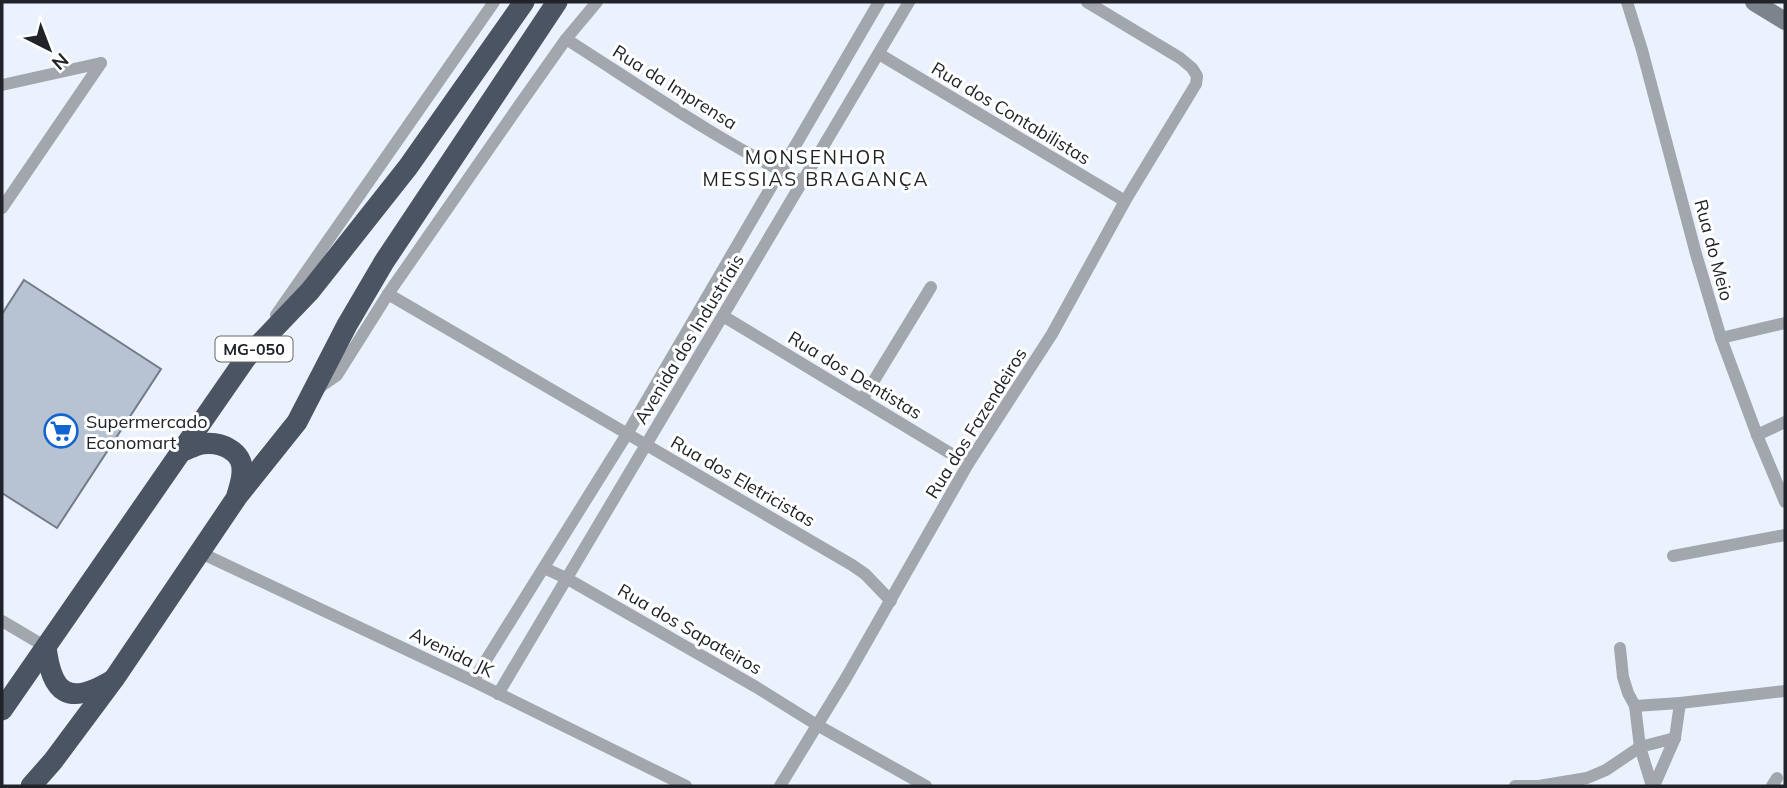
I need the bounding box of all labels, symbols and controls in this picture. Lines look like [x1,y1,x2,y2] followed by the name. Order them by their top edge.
[14,14,84,84] north arrow
[609,40,741,134] street label: Rua da Imprensa
[47,48,74,75] text: N
[927,56,1095,170] street label: Rua dos Contabilistas
[703,145,929,191] district label: MONSENHOR MESSIAS BRAGANÇA
[1689,197,1739,303] street label: Rua do Meio
[629,250,749,428] street label: Avenida dos Industriais
[784,326,926,424] street label: Rua dos Dentistas
[216,336,292,362] road number: MG-050
[920,343,1032,503] street label: Rua dos Fazendeiros
[86,410,207,454] place label: Supermercado Economart
[42,412,80,450] supermarket icon: Supermercado Economart
[667,430,819,532] street label: Rua dos Eletricistas
[614,578,766,680] street label: Rua dos Sapateiros
[406,622,498,682] street label: Avenida JK

